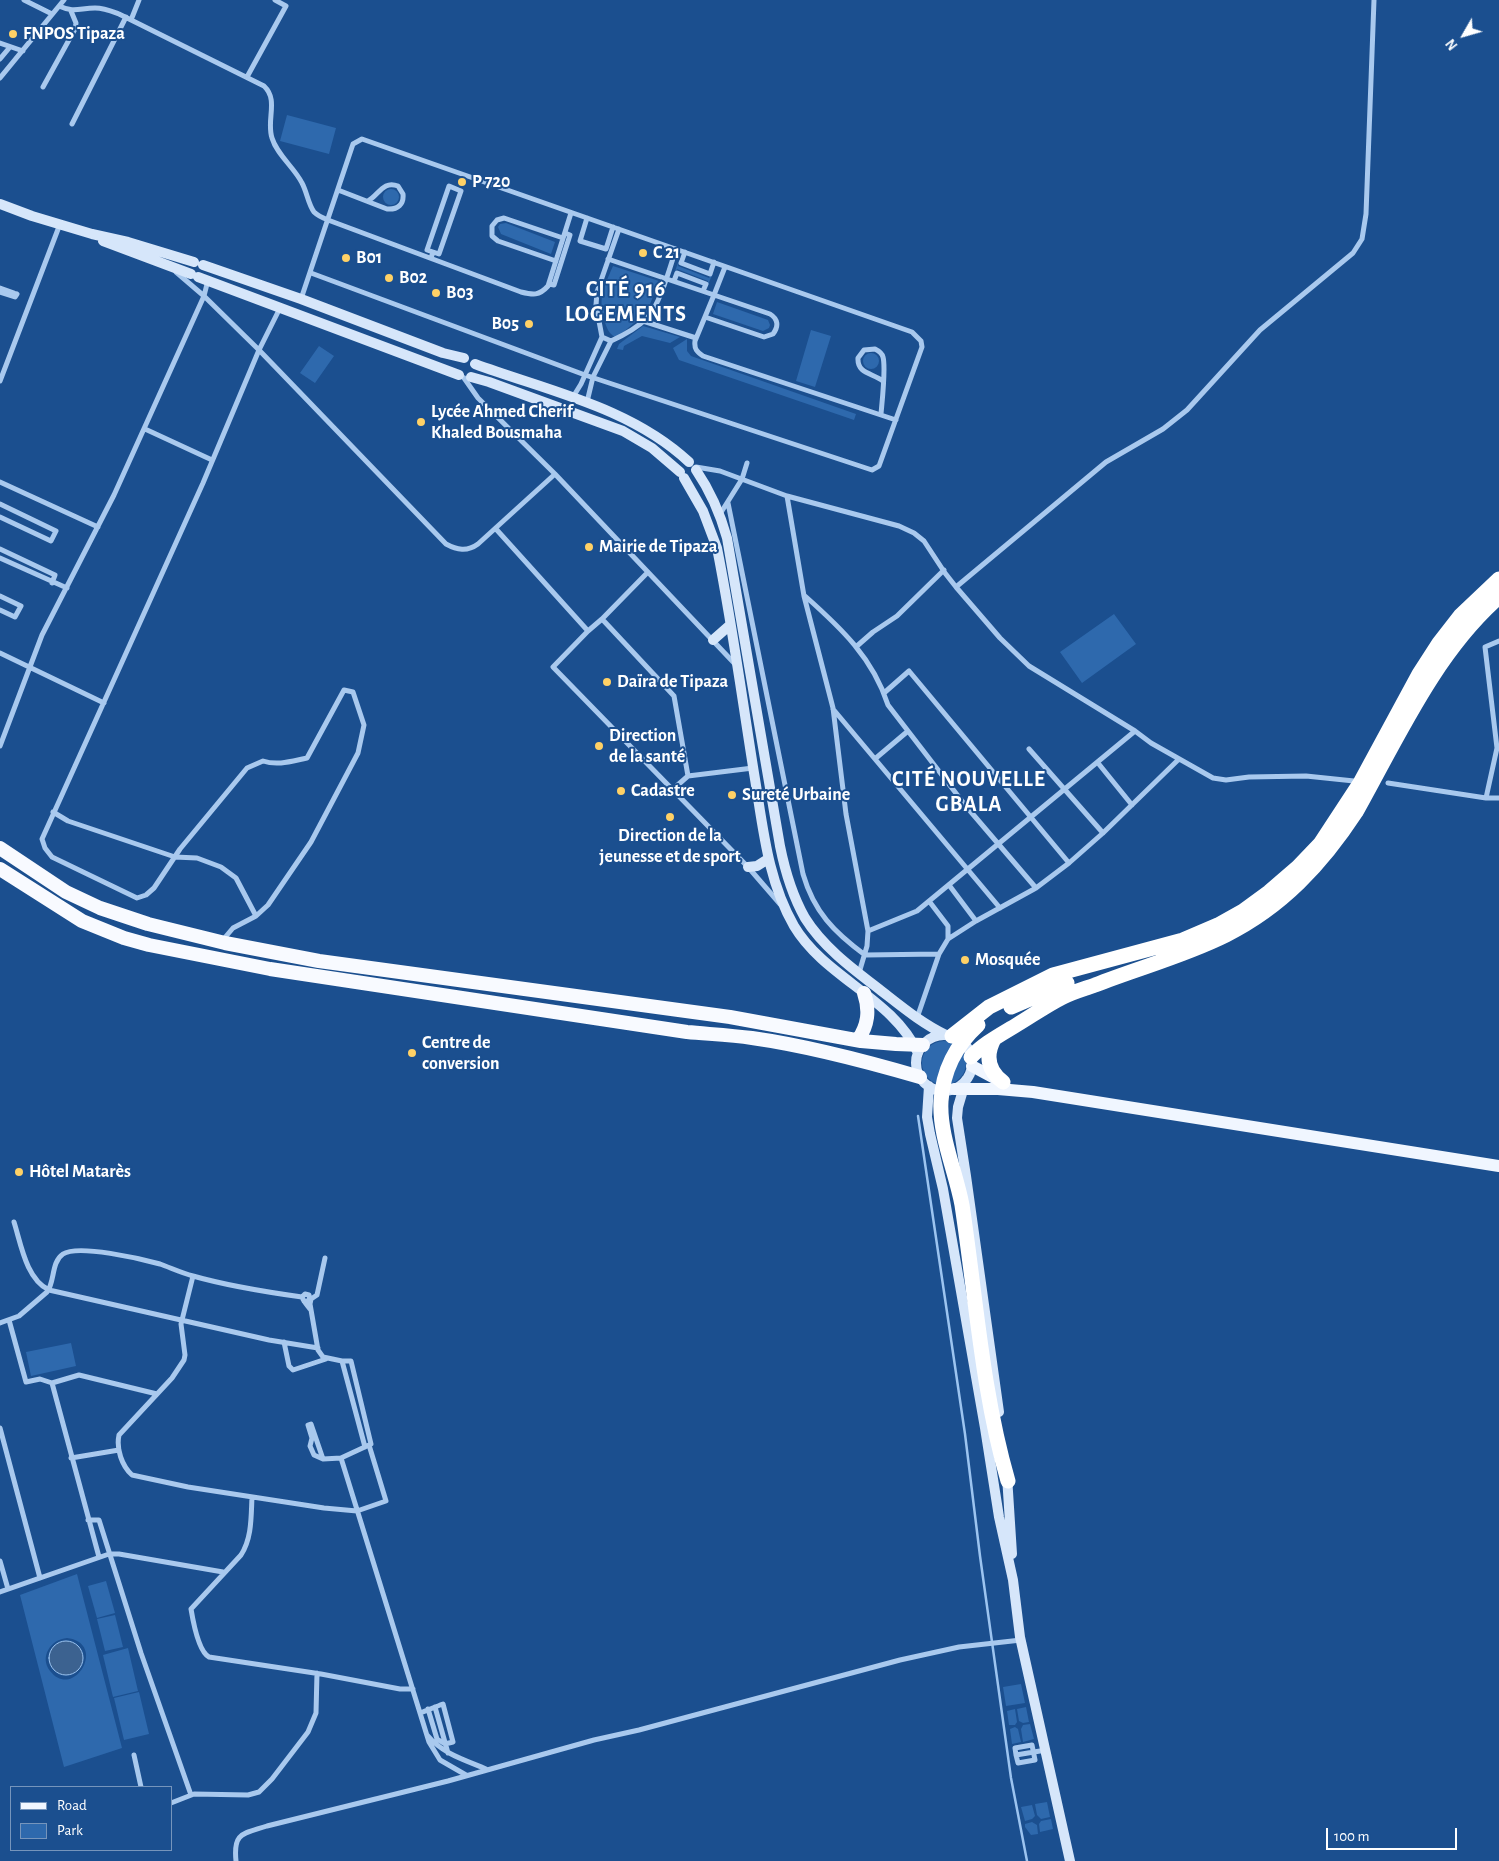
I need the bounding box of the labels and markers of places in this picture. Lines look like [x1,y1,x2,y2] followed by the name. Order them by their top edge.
[23,23,125,45] place label: FNPOS Tipaza
[7,28,19,40] marker: FNPOS Tipaza
[472,171,510,193] place label: P 720
[456,176,468,188] marker: P 720
[653,242,680,264] place label: C 21
[356,247,382,269] place label: B01
[637,247,649,259] marker: C 21
[340,252,352,264] marker: B01
[399,267,427,289] place label: B02
[383,272,395,284] marker: B02
[446,282,474,304] place label: B03
[430,287,442,299] marker: B03
[491,313,519,335] place label: B05
[523,318,535,330] marker: B05
[431,401,573,444] place label: Lycée Ahmed Cherif Khaled Bousmaha
[415,416,427,428] marker: Lycée Ahmed Cherif Khaled Bousmaha
[599,536,717,558] place label: Mairie de Tipaza
[583,541,595,553] marker: Mairie de Tipaza
[617,671,728,693] place label: Daïra de Tipaza
[601,676,613,688] marker: Daïra de Tipaza
[609,725,685,768] place label: Direction de la santé
[593,740,605,752] marker: Direction de la santé
[631,780,695,802] place label: Cadastre
[742,784,850,806] place label: Sureté Urbaine
[615,785,627,797] marker: Cadastre
[726,789,738,801] marker: Sureté Urbaine
[664,811,676,823] marker: Direction de la jeunesse et de sport
[599,825,741,868] place label: Direction de la jeunesse et de sport
[975,949,1041,971] place label: Mosquée
[959,954,971,966] marker: Mosquée
[422,1032,499,1074] place label: Centre de conversion
[406,1047,418,1059] marker: Centre de conversion
[29,1161,131,1183] place label: Hôtel Matarès
[13,1166,25,1178] marker: Hôtel Matarès

